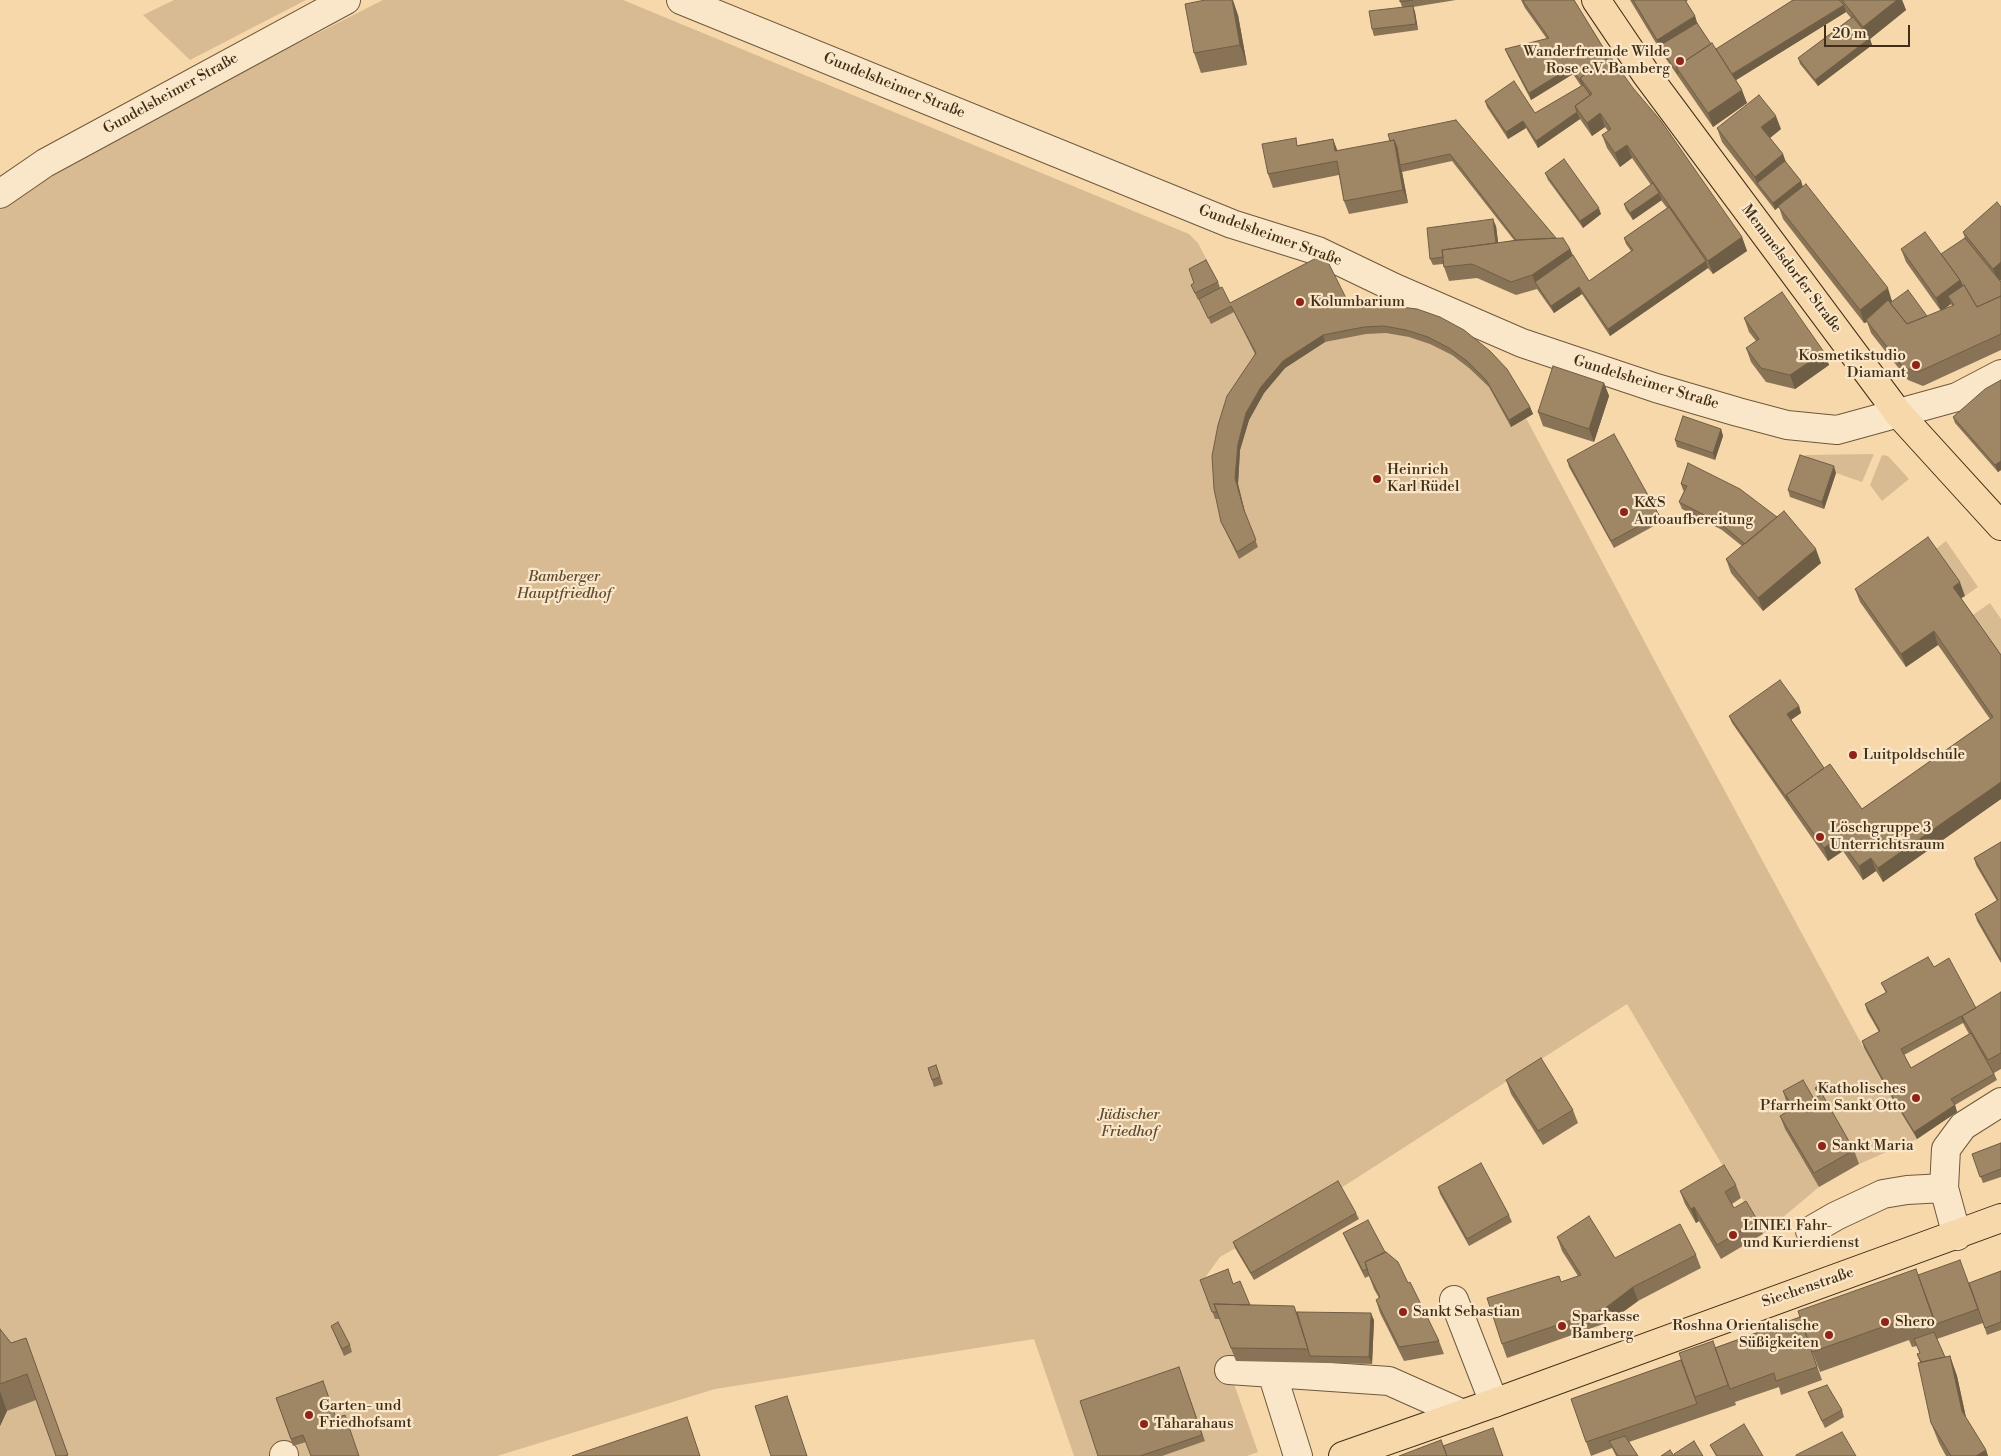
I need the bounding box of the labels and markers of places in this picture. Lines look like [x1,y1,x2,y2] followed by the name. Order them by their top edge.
[1523,43,1670,78] place label: Wanderfreunde Wilde Rose e.V. Bamberg
[1674,55,1686,67] marker: Wanderfreunde Wilde Rose e.V. Bamberg
[1310,293,1405,311] place label: Kolumbarium
[1294,296,1306,308] marker: Kolumbarium
[1798,347,1906,382] place label: Kosmetikstudio Diamant
[1910,359,1922,371] marker: Kosmetikstudio Diamant
[1387,461,1459,496] place label: Heinrich Karl Rüdel
[1371,473,1383,485] marker: Heinrich Karl Rüdel
[1634,494,1753,529] place label: K&S Autoaufbereitung
[1618,506,1630,518] marker: K&S Autoaufbereitung
[1863,746,1965,764] place label: Luitpoldschule
[1847,749,1859,761] marker: Luitpoldschule
[1830,819,1945,854] place label: Löschgruppe 3 Unterrichtsraum
[1814,831,1826,843] marker: Löschgruppe 3 Unterrichtsraum
[1760,1080,1906,1115] place label: Katholisches Pfarrheim Sankt Otto
[1910,1092,1922,1104] marker: Katholisches Pfarrheim Sankt Otto
[1832,1137,1914,1155] place label: Sankt Maria
[1816,1140,1828,1152] marker: Sankt Maria
[1743,1217,1859,1252] place label: LINIE1 Fahr- und Kurierdienst
[1727,1229,1739,1241] marker: LINIE1 Fahr- und Kurierdienst
[1413,1303,1520,1321] place label: Sankt Sebastian
[1397,1306,1409,1318] marker: Sankt Sebastian
[1572,1308,1640,1343] place label: Sparkasse Bamberg
[1895,1313,1935,1331] place label: Shero
[1879,1316,1891,1328] marker: Shero
[1672,1317,1819,1352] place label: Roshna Orientalische Süßigkeiten
[1556,1320,1568,1332] marker: Sparkasse Bamberg
[1823,1329,1835,1341] marker: Roshna Orientalische Süßigkeiten
[319,1397,412,1432] place label: Garten- und Friedhofsamt
[303,1409,315,1421] marker: Garten- und Friedhofsamt
[1154,1415,1233,1433] place label: Taharahaus
[1138,1418,1150,1430] marker: Taharahaus

